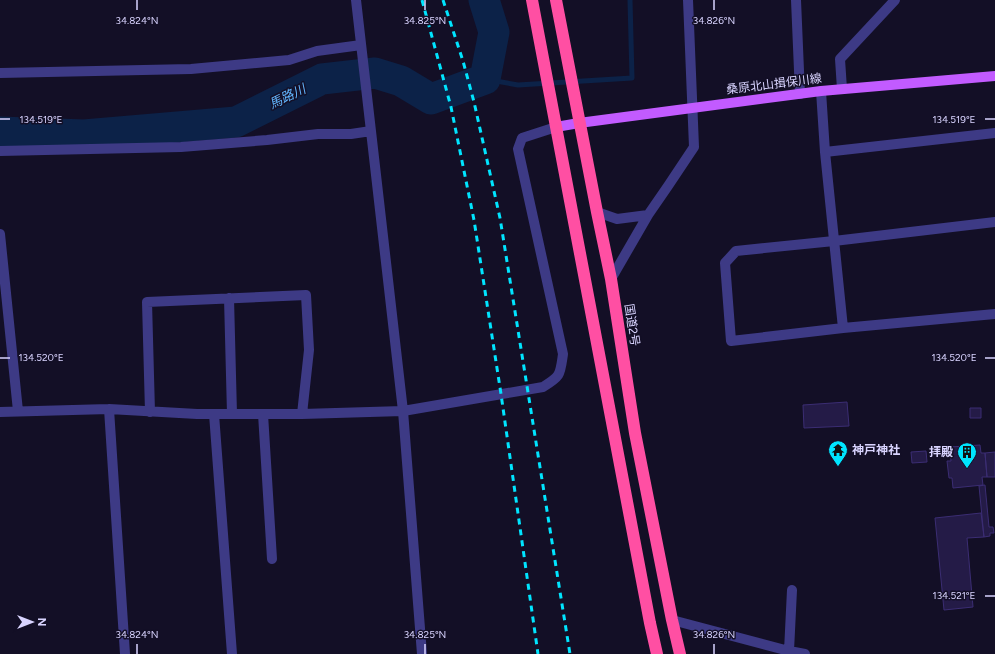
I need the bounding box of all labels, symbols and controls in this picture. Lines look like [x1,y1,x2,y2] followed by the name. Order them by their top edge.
[115,14,159,27] text: 34.824°N
[404,14,446,27] text: 34.825°N
[693,14,735,27] text: 34.826°N
[725,71,823,97] street label: 桑原北山揖保川線
[266,80,310,112] water label: 馬路川
[19,113,63,126] text: 134.519°E
[932,113,976,126] text: 134.519°E
[622,303,642,347] street label: 国道2号
[18,351,64,364] text: 134.520°E
[931,351,977,364] text: 134.520°E
[827,439,849,467] temple icon: 神戸神社
[956,441,978,469] building icon: 拝殿
[852,443,900,457] place label: 神戸神社
[929,445,953,459] place label: 拝殿
[933,589,976,602] text: 134.521°E
[12,602,52,642] north arrow
[35,618,48,626] text: N
[115,628,159,641] text: 34.824°N
[404,628,446,641] text: 34.825°N
[693,628,735,641] text: 34.826°N

